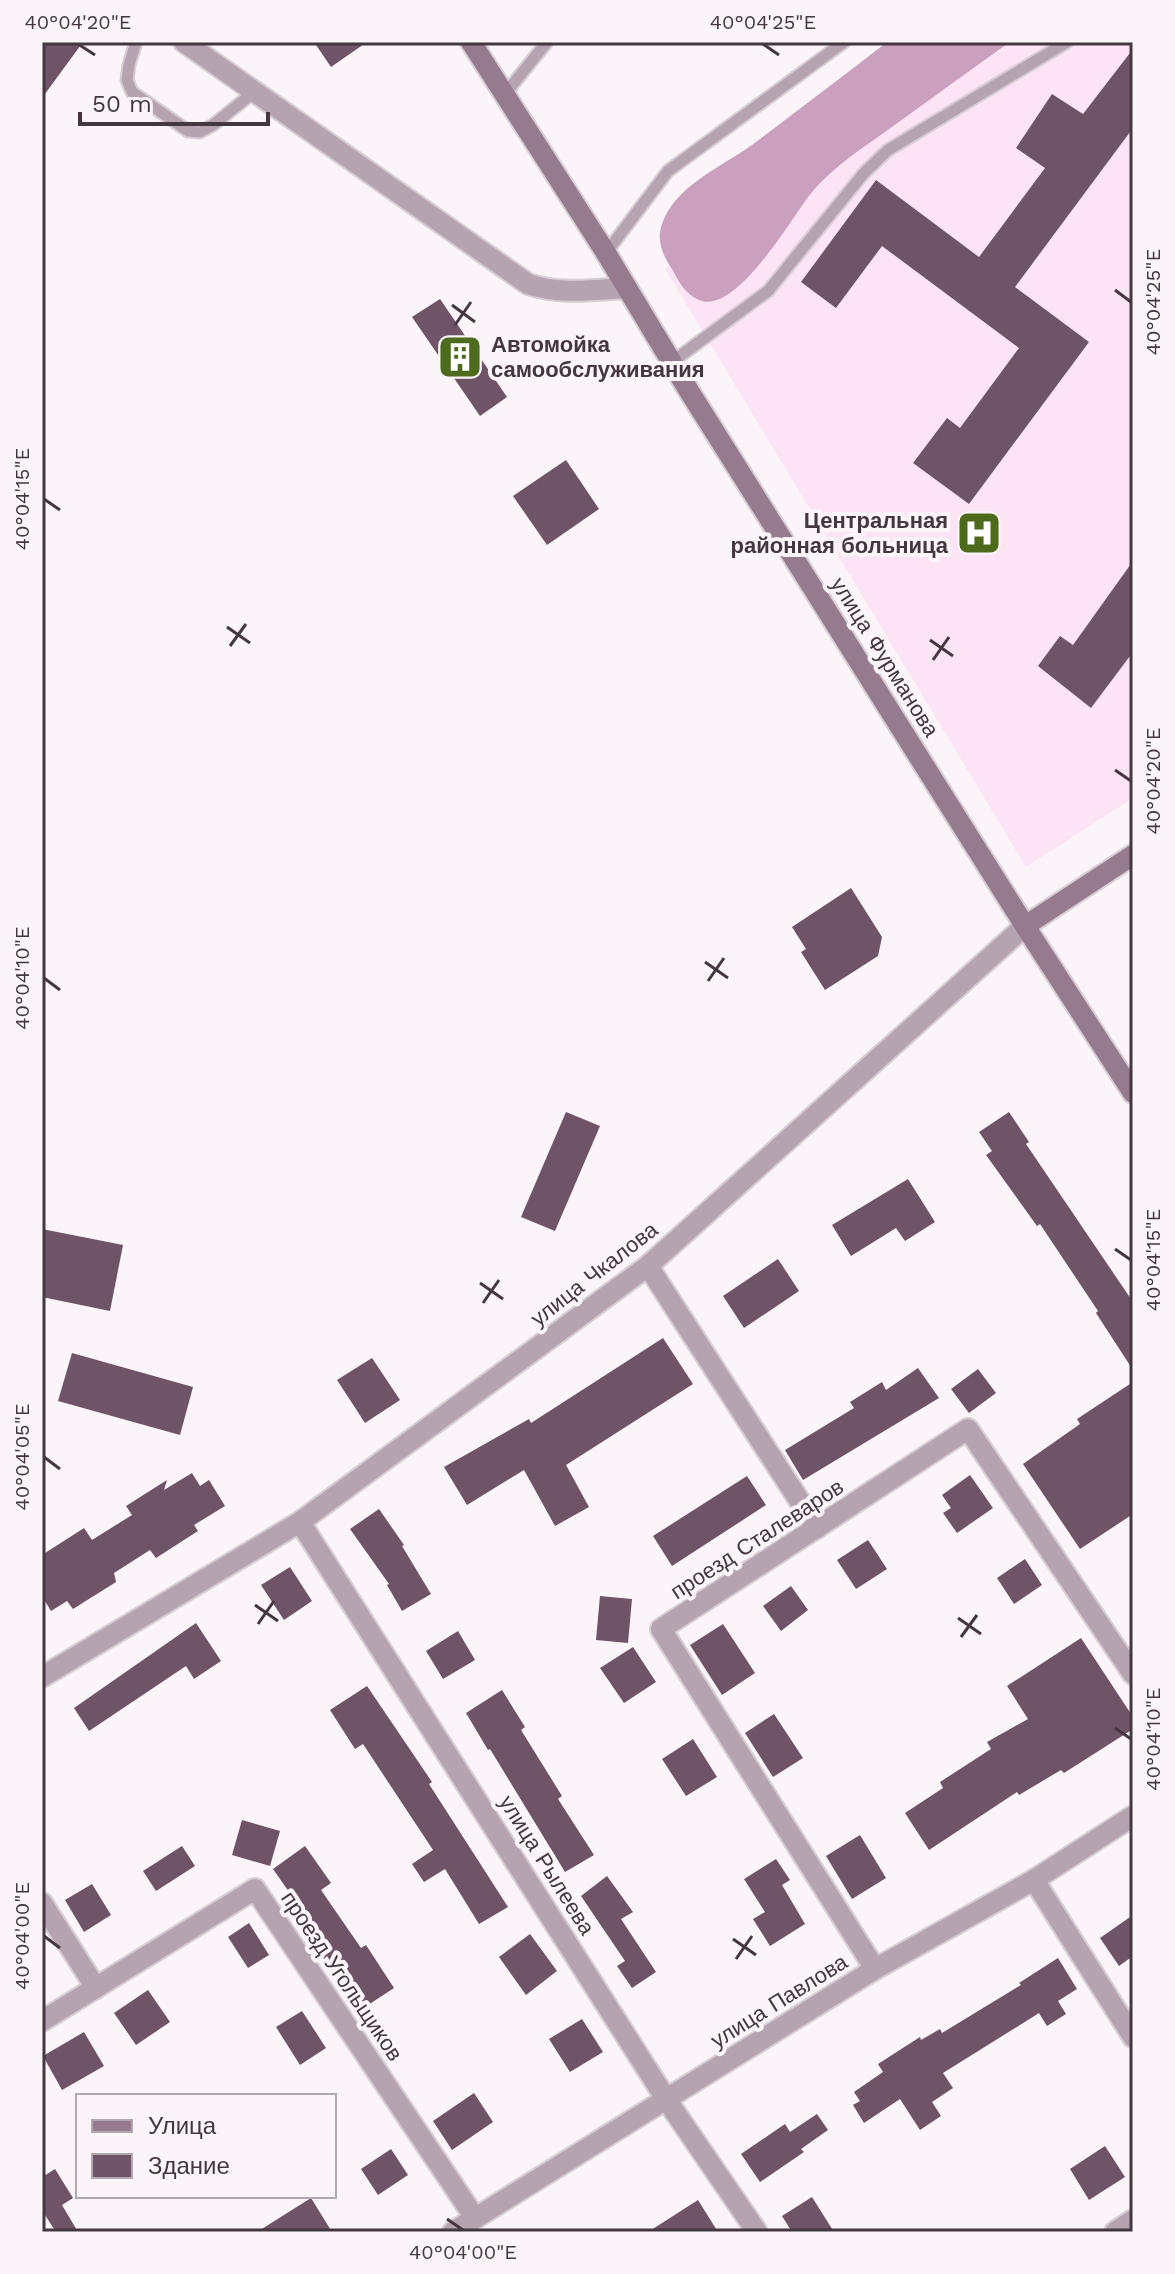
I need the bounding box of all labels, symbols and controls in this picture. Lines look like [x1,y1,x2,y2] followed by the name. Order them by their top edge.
[24,10,132,34] text: 40°04'20"E
[710,10,816,34] text: 40°04'25"E
[80,76,268,126] scale bar
[92,90,152,118] text: 50 m
[1141,249,1165,355] text: 40°04'25"E
[491,332,705,382] place label: Автомойка самообслуживания
[436,333,484,381] building icon: Автомойка самообслуживания
[10,448,34,550] text: 40°04'15"E
[731,508,949,558] place label: Центральная районная больница
[955,509,1003,557] hospital icon: Центральная районная больница
[826,573,945,742] street label: улица Фурманова
[1141,727,1165,835] text: 40°04'20"E
[10,926,34,1030] text: 40°04'10"E
[1141,1209,1165,1311] text: 40°04'15"E
[526,1216,663,1331] street label: улица Чкалова
[10,1403,34,1511] text: 40°04'05"E
[666,1474,848,1604] street label: проезд Сталеваров
[1141,1687,1165,1791] text: 40°04'10"E
[494,1791,600,1940] street label: улица Рылеева
[10,1882,34,1990] text: 40°04'00"E
[276,1887,408,2065] street label: проезд Угольщиков
[706,1949,853,2053] street label: улица Павлова
[76,2094,336,2198] legend
[148,2112,217,2140] text: Улица
[148,2152,230,2180] text: Здание
[409,2240,517,2264] text: 40°04'00"E

